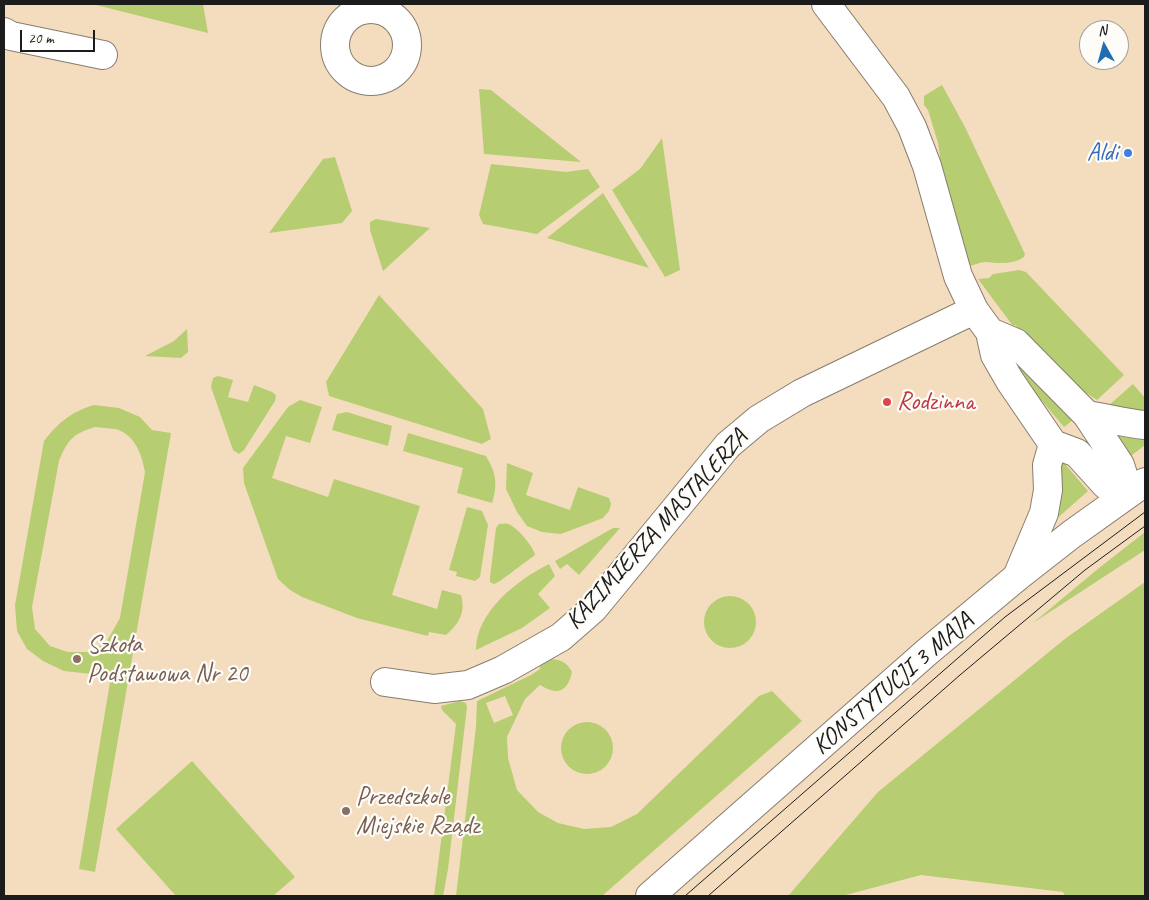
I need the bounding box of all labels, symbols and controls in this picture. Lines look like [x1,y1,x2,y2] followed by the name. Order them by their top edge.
[22,20,98,52] scale bar
[1079,20,1129,70] north arrow
[1097,22,1108,40] text: N
[28,29,54,48] text: 20 m
[1087,138,1118,168] place label: Aldi
[1122,147,1134,159] marker: Aldi
[897,387,974,417] place label: Rodzinna
[881,396,893,408] marker: Rodzinna
[560,424,754,636] street label: KAZIMIERZA MASTALERZA
[807,606,979,762] street label: KONSTYTUCJI 3 MAJA
[87,630,247,689] place label: Szkoła Podstawowa Nr 20
[71,653,83,665] marker: Szkoła Podstawowa Nr 20
[356,782,479,841] place label: Przedszkole Miejskie Rządz
[340,805,352,817] marker: Przedszkole Miejskie Rządz

